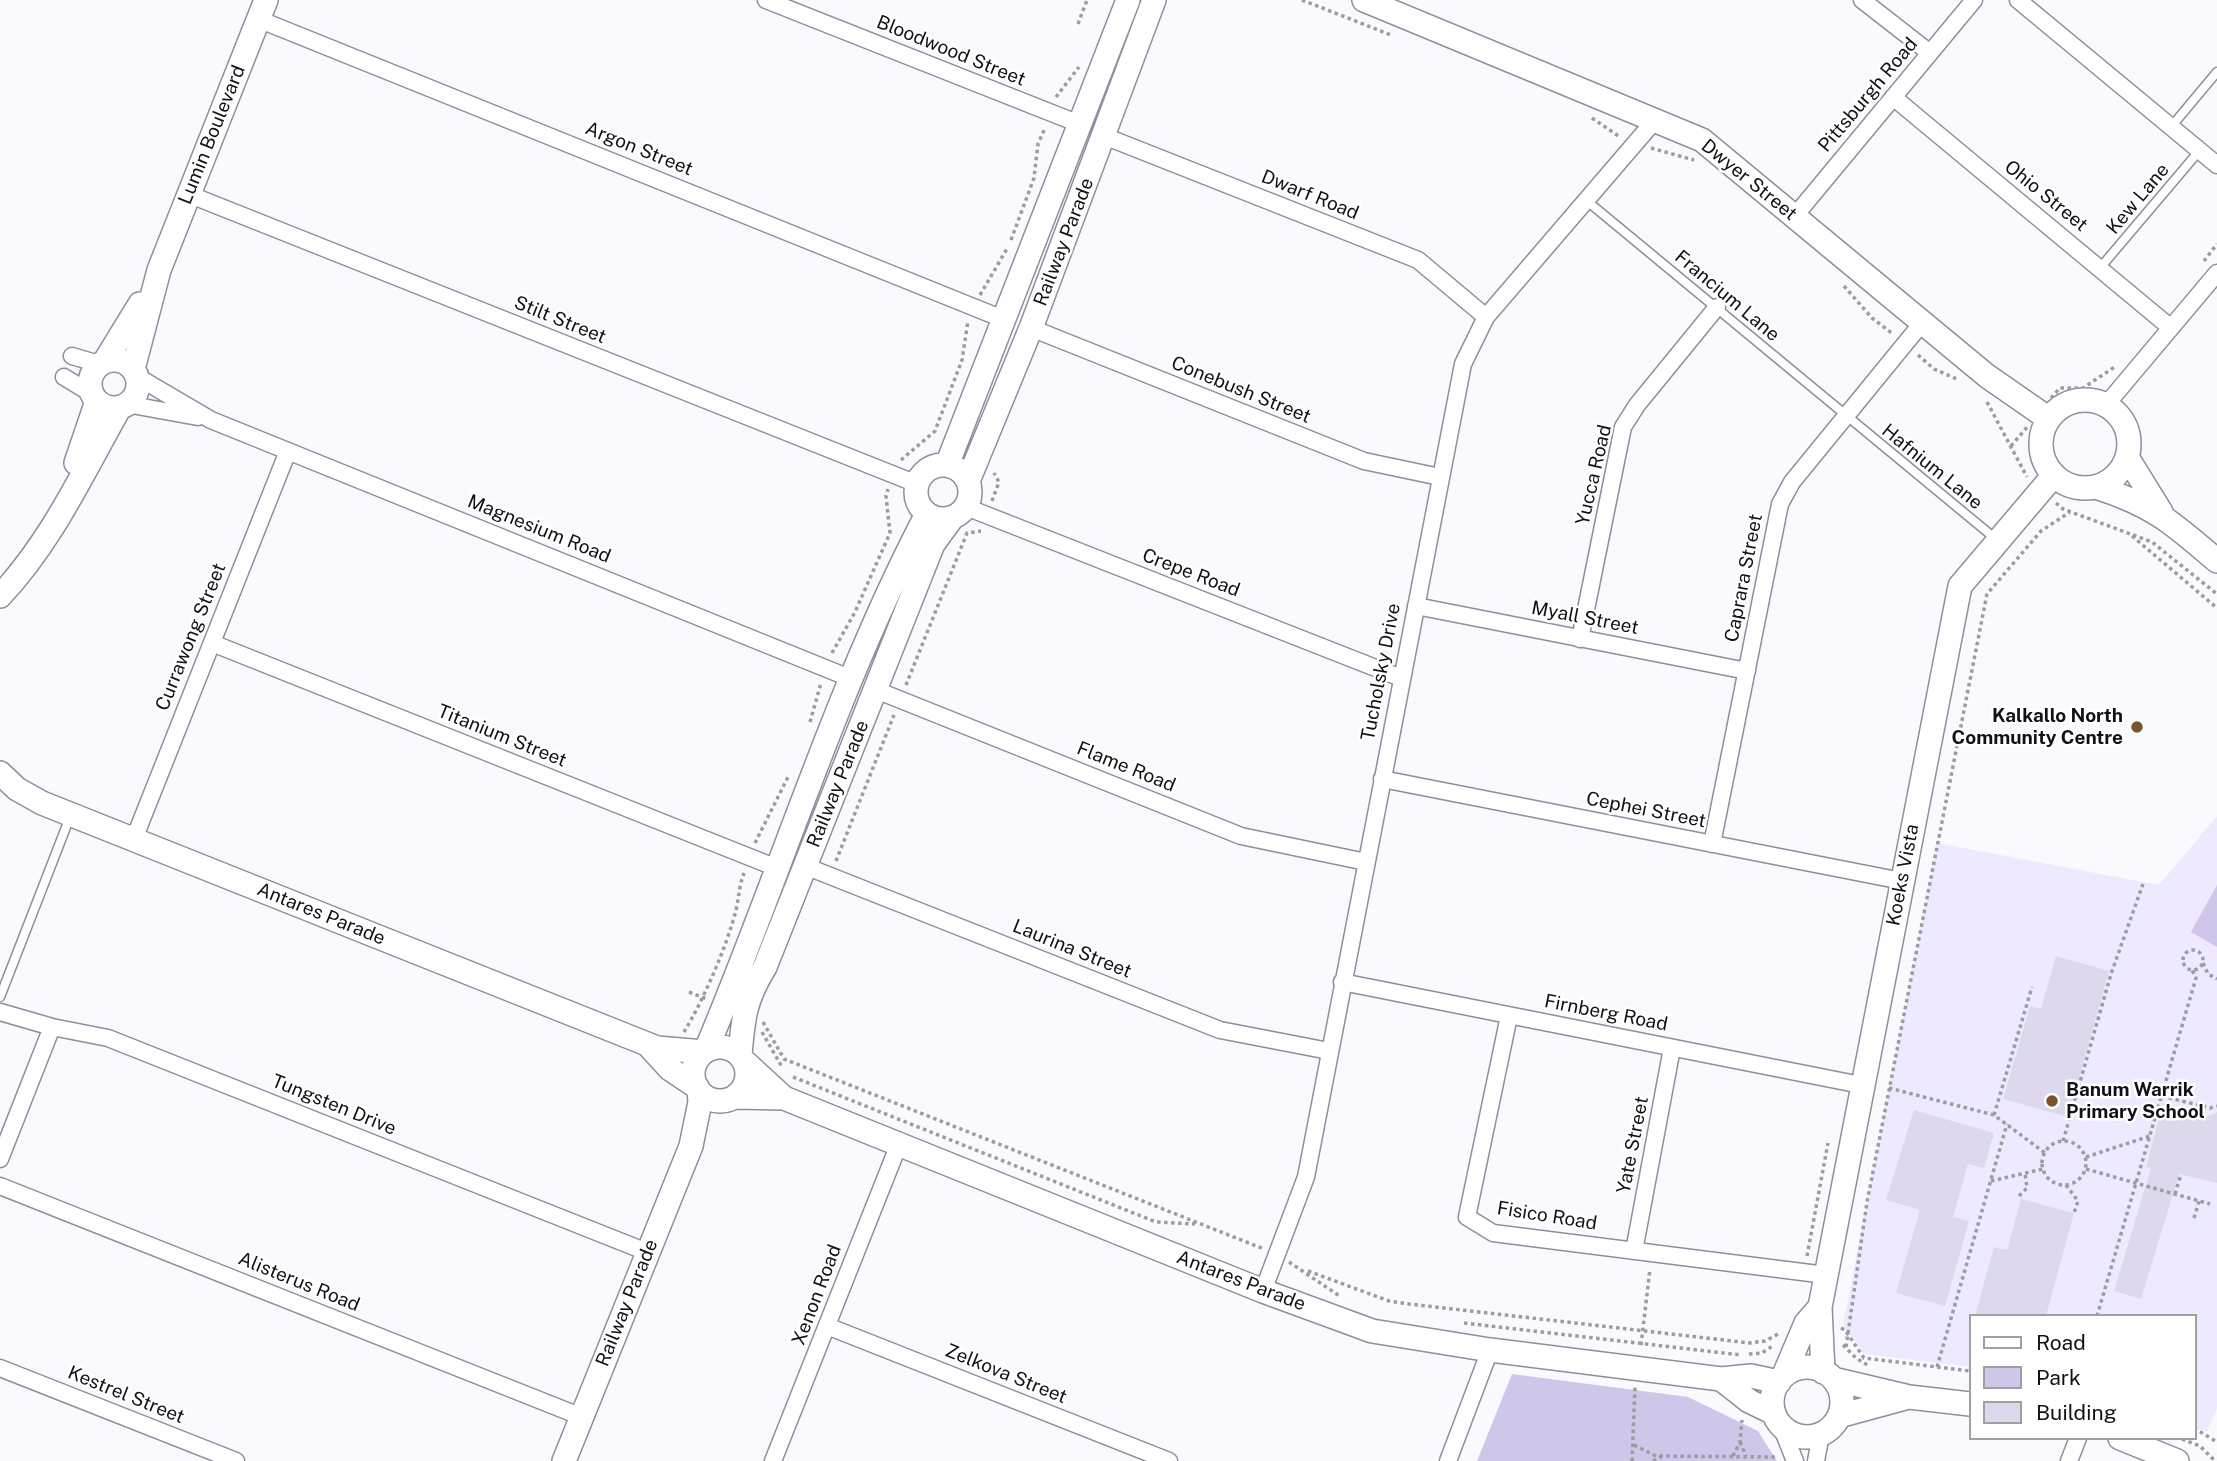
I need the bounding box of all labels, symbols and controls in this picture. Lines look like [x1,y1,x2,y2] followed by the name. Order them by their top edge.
[873,11,1029,91] street label: Bloodwood Street
[1814,33,1922,157] street label: Pittsburgh Road
[174,62,250,208] street label: Lumin Boulevard
[582,117,696,181] street label: Argon Street
[1697,134,1801,226] street label: Dwyer Street
[2000,156,2092,236] street label: Ohio Street
[2102,159,2174,239] street label: Kew Lane
[1258,165,1362,225] street label: Dwarf Road
[1029,175,1099,309] street label: Railway Parade
[1670,246,1784,346] street label: Francium Lane
[511,291,609,349] street label: Stilt Street
[1168,352,1314,428] street label: Conebush Street
[1877,419,1987,515] street label: Hafnium Lane
[1571,423,1617,527] street label: Yucca Road
[464,490,614,568] street label: Magnesium Road
[1720,512,1768,644] street label: Caprara Street
[1139,544,1243,602] street label: Crepe Road
[151,560,231,714] street label: Currawong Street
[1530,596,1640,640] street label: Myall Street
[1357,601,1405,743] street label: Tucholsky Drive
[434,700,570,772] street label: Titanium Street
[1952,705,2123,749] place label: Kalkallo North Community Centre
[802,717,874,851] street label: Railway Parade
[2129,719,2145,735] marker: Kalkallo North Community Centre
[1073,737,1179,797] street label: Flame Road
[1584,787,1708,833] street label: Cephei Street
[1882,822,1924,928] street label: Koeks Vista
[254,878,388,950] street label: Antares Parade
[1009,915,1135,983] street label: Laurina Street
[1542,990,1670,1036] street label: Firnberg Road
[268,1070,400,1140] street label: Tungsten Drive
[2066,1079,2205,1123] place label: Banum Warrik Primary School
[2044,1093,2060,1109] marker: Banum Warrik Primary School
[1612,1095,1654,1195] street label: Yate Street
[1495,1197,1599,1235] street label: Fisico Road
[591,1236,663,1370] street label: Railway Parade
[787,1242,847,1348] street label: Xenon Road
[1173,1246,1309,1316] street label: Antares Parade
[235,1247,363,1317] street label: Alisterus Road
[1968,1314,2196,1440] legend
[2036,1330,2086,1355] text: Road
[942,1339,1070,1409] street label: Zelkova Street
[64,1361,188,1429] street label: Kestrel Street
[2036,1365,2081,1390] text: Park
[2036,1400,2117,1425] text: Building

